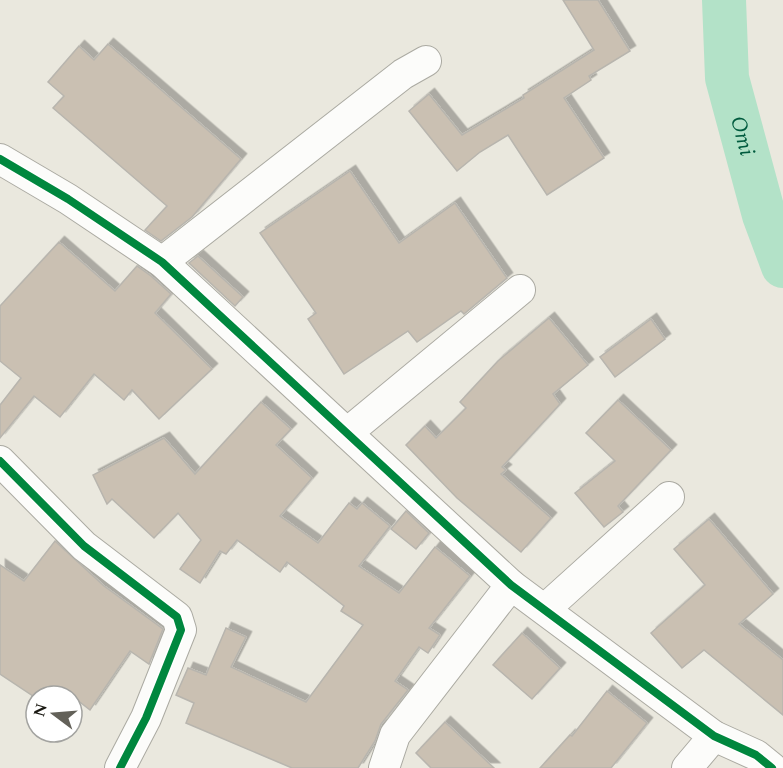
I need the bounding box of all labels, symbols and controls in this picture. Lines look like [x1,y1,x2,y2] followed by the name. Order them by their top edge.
[721,112,764,160] water label: Omi
[24,684,84,744] north arrow
[27,701,54,720] text: N

